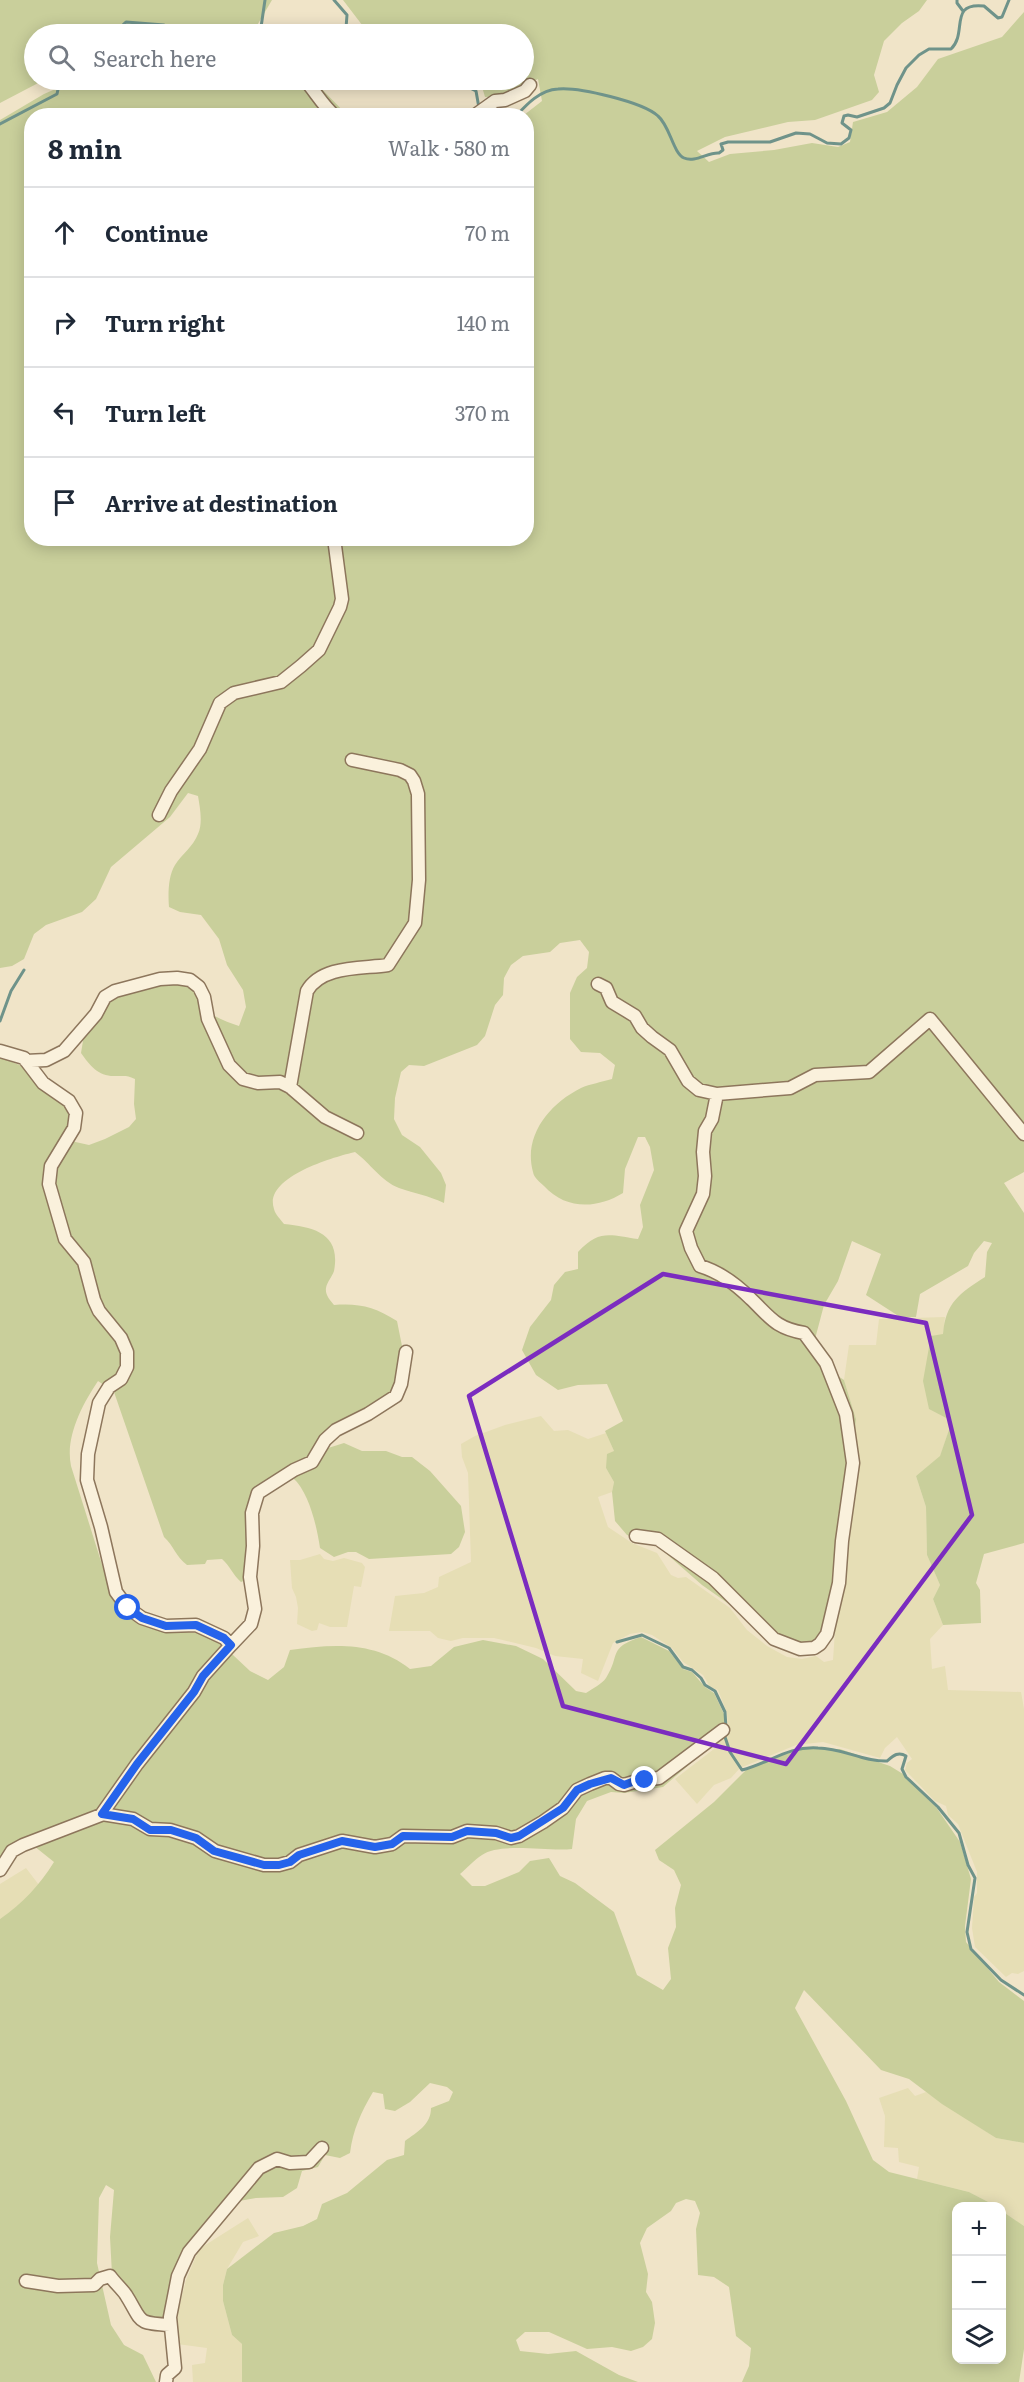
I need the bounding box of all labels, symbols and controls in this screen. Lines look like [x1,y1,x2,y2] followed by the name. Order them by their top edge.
[24,24,534,90] search box
[45,41,78,74] icon: search
[93,41,216,74] text: Search here
[48,128,122,167] text: 8 min
[388,132,510,162] text: Walk · 580 m
[48,216,81,249] icon: ahead
[105,216,208,249] text: Continue
[465,217,510,247] text: 70 m
[48,306,81,339] icon: right
[105,306,225,339] text: Turn right
[457,307,510,337] text: 140 m
[48,396,81,429] icon: left
[105,396,206,429] text: Turn left
[455,397,510,427] text: 370 m
[48,486,81,519] icon: arrive
[105,486,338,519] text: Arrive at destination
[114,1594,140,1620] route start
[631,1766,657,1792] route end
[952,2202,1006,2364] map controls
[952,2202,1006,2256] button: +
[952,2256,1006,2310] button: −
[952,2310,1006,2364] button: layers

